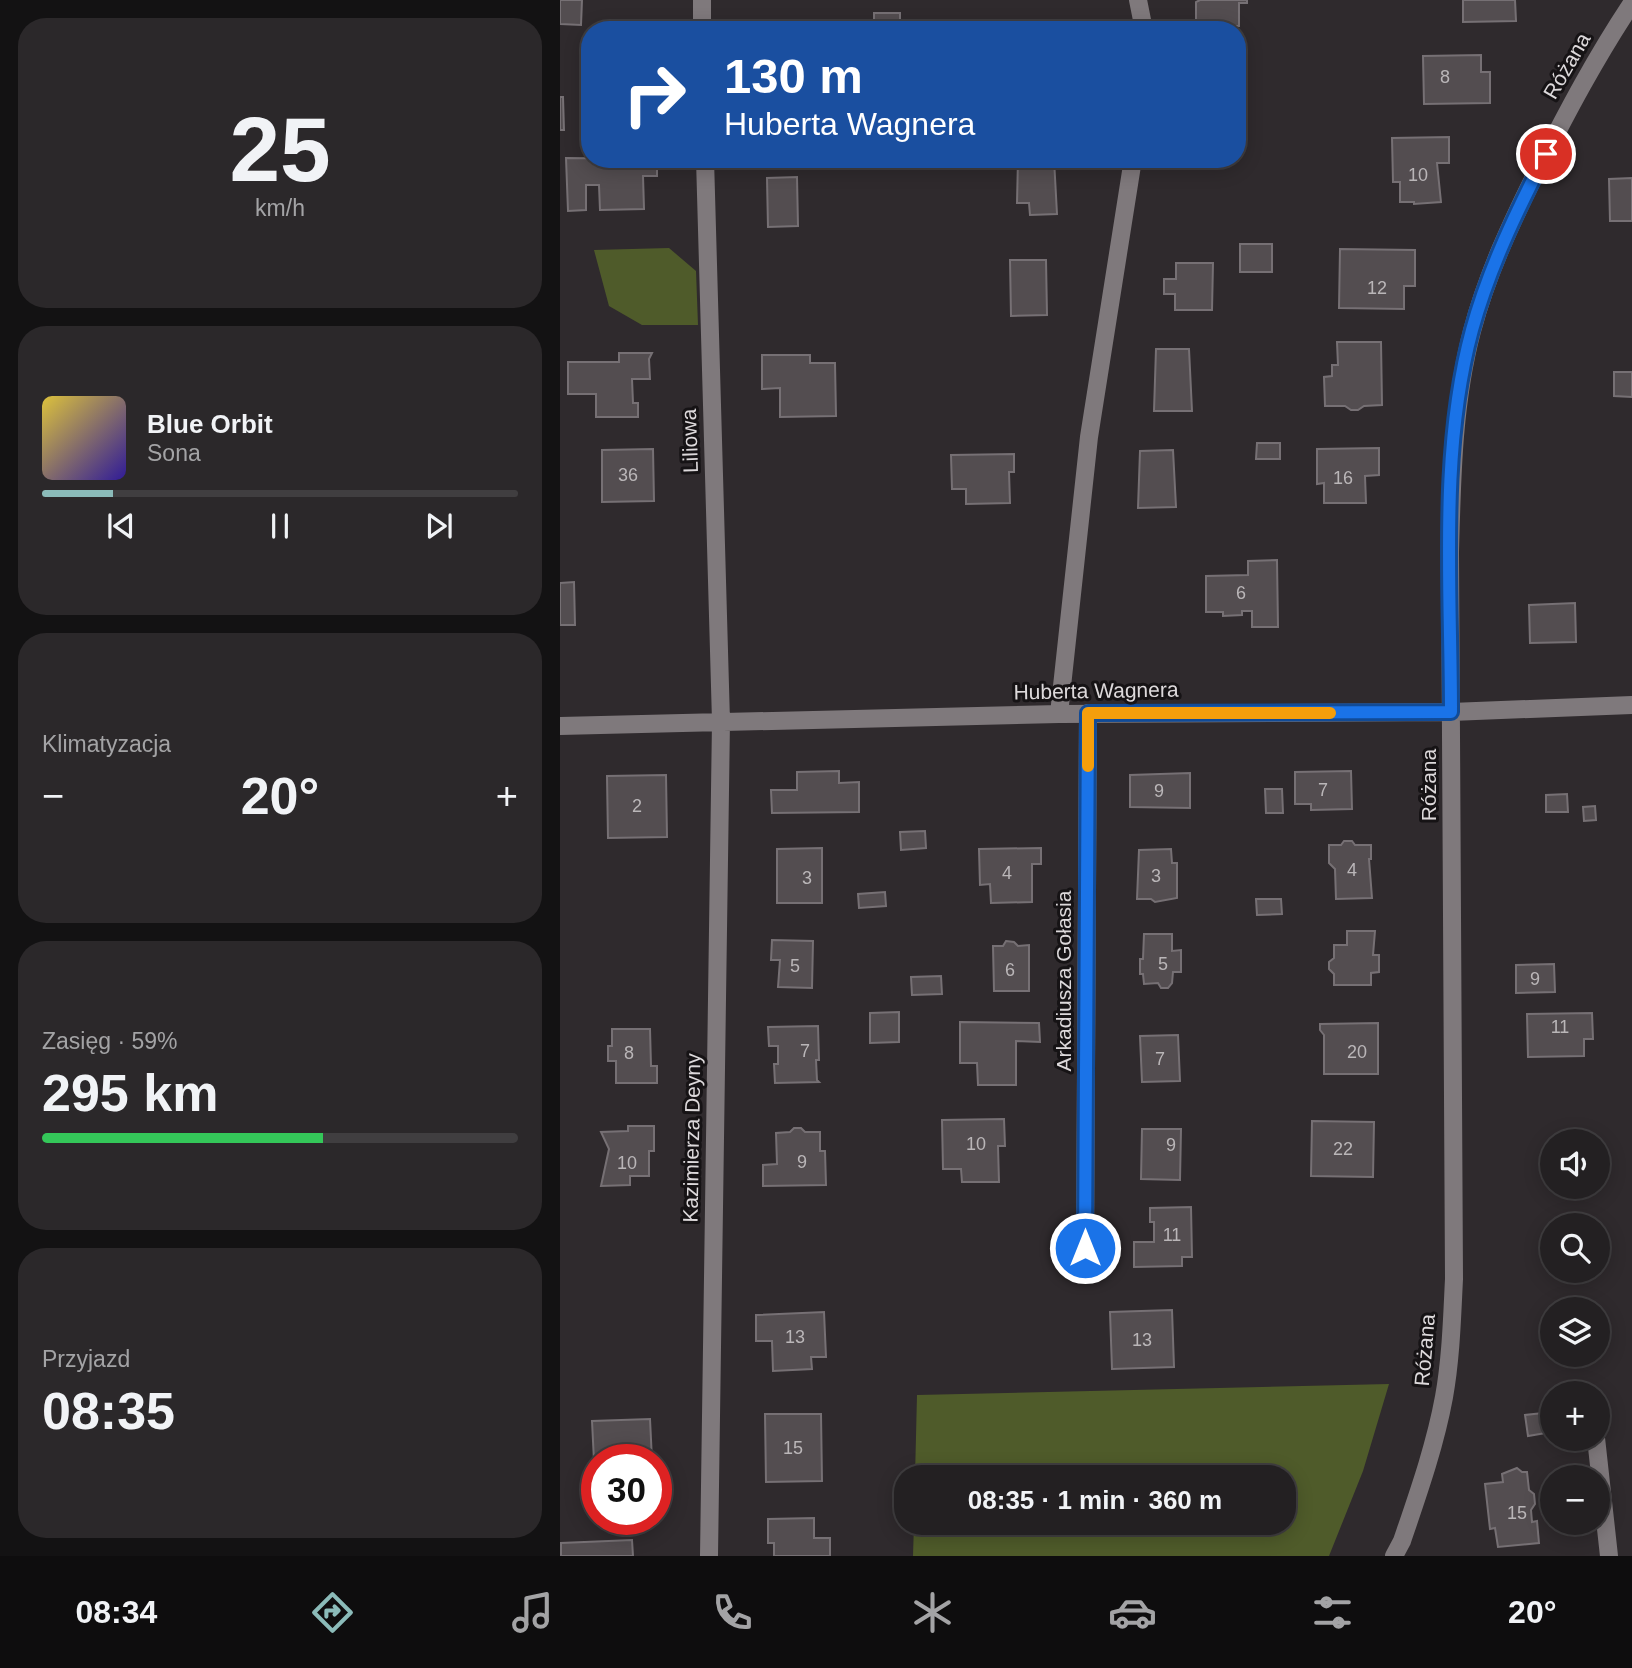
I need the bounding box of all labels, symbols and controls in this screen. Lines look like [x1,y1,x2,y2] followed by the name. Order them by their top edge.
[1539,28,1595,103] street label: Różana
[609,49,700,140] icon: right
[724,49,863,103] text: 130 m
[1440,67,1450,87] house number: 8
[229,99,331,200] text: 25
[724,106,975,142] text: Huberta Wagnera
[1516,124,1576,184] pin
[1527,135,1565,173] icon: arrive
[1408,165,1428,185] house number: 10
[255,195,305,221] text: km/h
[1367,278,1387,298] house number: 12
[677,408,702,474] street label: Liliowa
[147,409,273,439] text: Blue Orbit
[147,440,201,466] text: Sona
[618,465,638,485] house number: 36
[1333,468,1353,488] house number: 16
[102,507,140,545] icon: previous
[261,507,299,545] icon: pause
[420,507,458,545] icon: next
[1236,583,1246,603] house number: 6
[1013,678,1179,703] street label: Huberta Wagnera
[42,731,171,757] text: Klimatyzacja
[1417,748,1440,821] street label: Różana
[241,767,319,825] text: 20°
[42,775,64,817] text: −
[496,775,518,817] text: +
[1318,780,1328,800] house number: 7
[1154,781,1164,801] house number: 9
[632,796,642,816] house number: 2
[1347,860,1357,880] house number: 4
[1002,863,1012,883] house number: 4
[1151,866,1161,886] house number: 3
[802,868,812,888] house number: 3
[1052,890,1075,1071] street label: Arkadiusza Gołasia
[1158,954,1168,974] house number: 5
[790,956,800,976] house number: 5
[1005,960,1015,980] house number: 6
[1530,969,1540,989] house number: 9
[1551,1017,1569,1037] house number: 11
[42,1028,178,1054] text: Zasięg · 59%
[800,1041,810,1061] house number: 7
[1347,1042,1367,1062] house number: 20
[624,1043,634,1063] house number: 8
[1155,1049,1165,1069] house number: 7
[679,1053,704,1223] street label: Kazimierza Deyny
[42,1064,218,1122] text: 295 km
[1540,1129,1610,1535] map controls
[1540,1129,1610,1199] button: sound
[966,1134,986,1154] house number: 10
[1166,1135,1176,1155] house number: 9
[1333,1139,1353,1159] house number: 22
[797,1152,807,1172] house number: 9
[617,1153,637,1173] house number: 10
[1048,1211,1122,1285] position arrow
[1540,1213,1610,1283] button: search
[1163,1225,1181,1245] house number: 11
[1540,1297,1610,1367] button: layers
[1410,1313,1439,1387] street label: Różana
[785,1327,805,1347] house number: 13
[1132,1330,1152,1350] house number: 13
[42,1346,130,1372] text: Przyjazd
[1540,1381,1610,1451] button: +
[42,1382,175,1440] text: 08:35
[783,1438,803,1458] house number: 15
[581,1444,672,1535] speed limit sign: 30
[1540,1465,1610,1535] button: −
[968,1485,1222,1515] text: 08:35 · 1 min · 360 m
[1507,1503,1527,1523] house number: 15
[308,1588,357,1637] icon: directions
[508,1588,557,1637] icon: music
[708,1588,757,1637] icon: phone
[908,1588,957,1637] icon: climate
[1108,1588,1157,1637] icon: car
[1308,1588,1357,1637] icon: filters
[75,1594,157,1630] text: 08:34
[1508,1594,1557,1630] text: 20°

